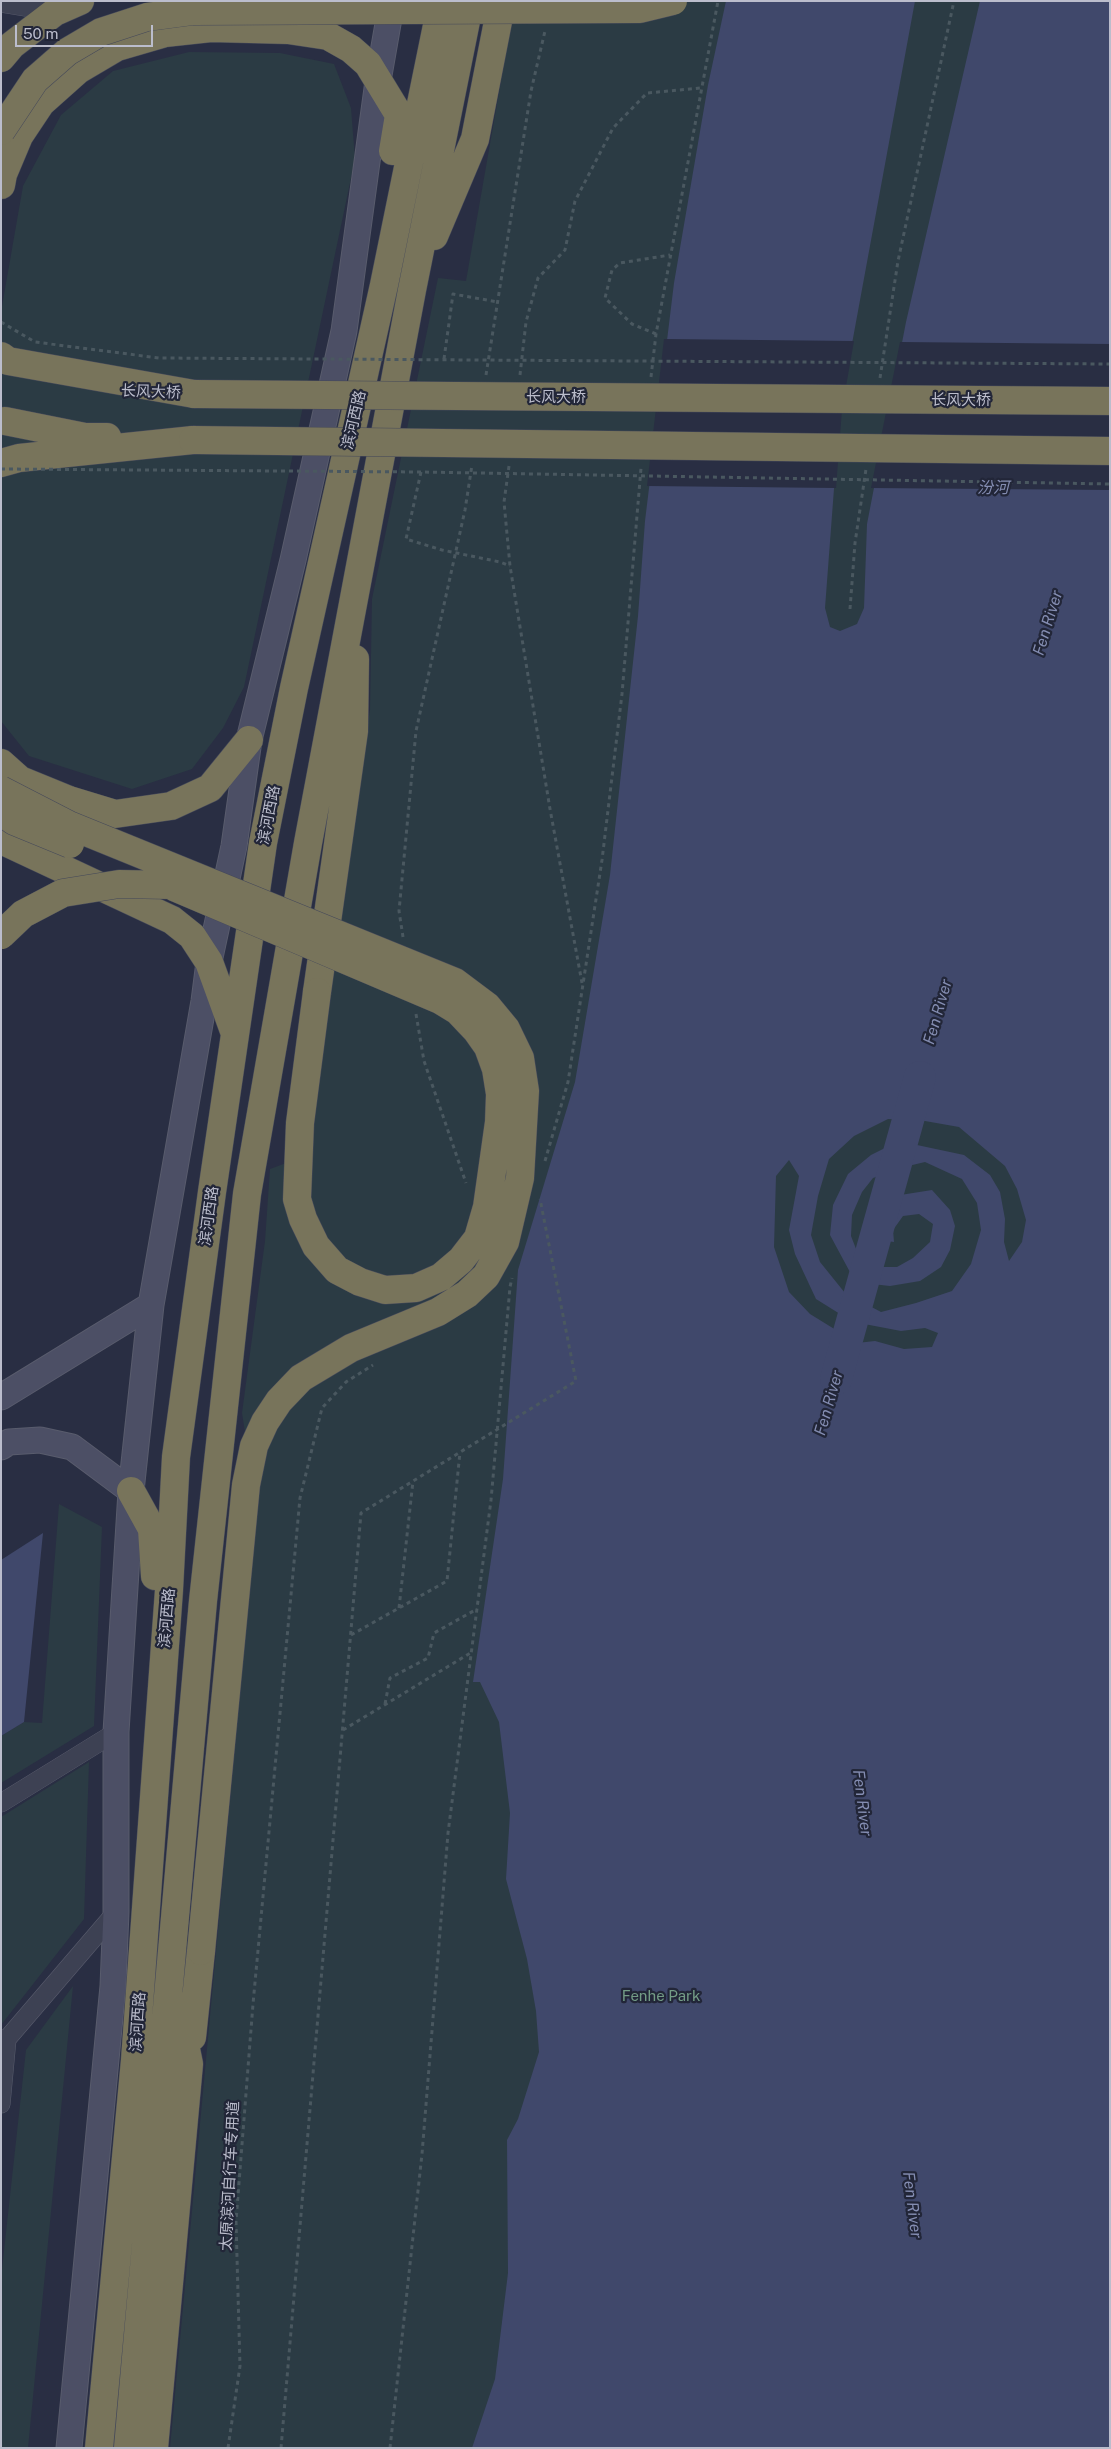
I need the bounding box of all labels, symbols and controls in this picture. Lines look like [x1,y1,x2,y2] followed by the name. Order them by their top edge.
[18,15,155,47] scale bar
[23,25,58,42] text: 50 m
[121,382,181,402] street label: 长风大桥
[526,388,586,406] street label: 长风大桥
[338,389,370,451] street label: 滨河西路
[931,391,991,409] street label: 长风大桥
[977,478,1009,498] water label: 汾河
[1029,588,1067,658] water label: Fen River
[254,784,284,846] street label: 滨河西路
[920,977,956,1047] water label: Fen River
[196,1185,222,1247] street label: 滨河西路
[811,1368,847,1438] water label: Fen River
[155,1587,179,1649] street label: 滨河西路
[848,1769,876,1837] water label: Fen River
[622,1987,700,2005] park label: Fenhe Park
[127,1991,149,2053] street label: 滨河西路
[217,2101,243,2251] street label: 太原滨河自行车专用道
[898,2171,926,2239] water label: Fen River

